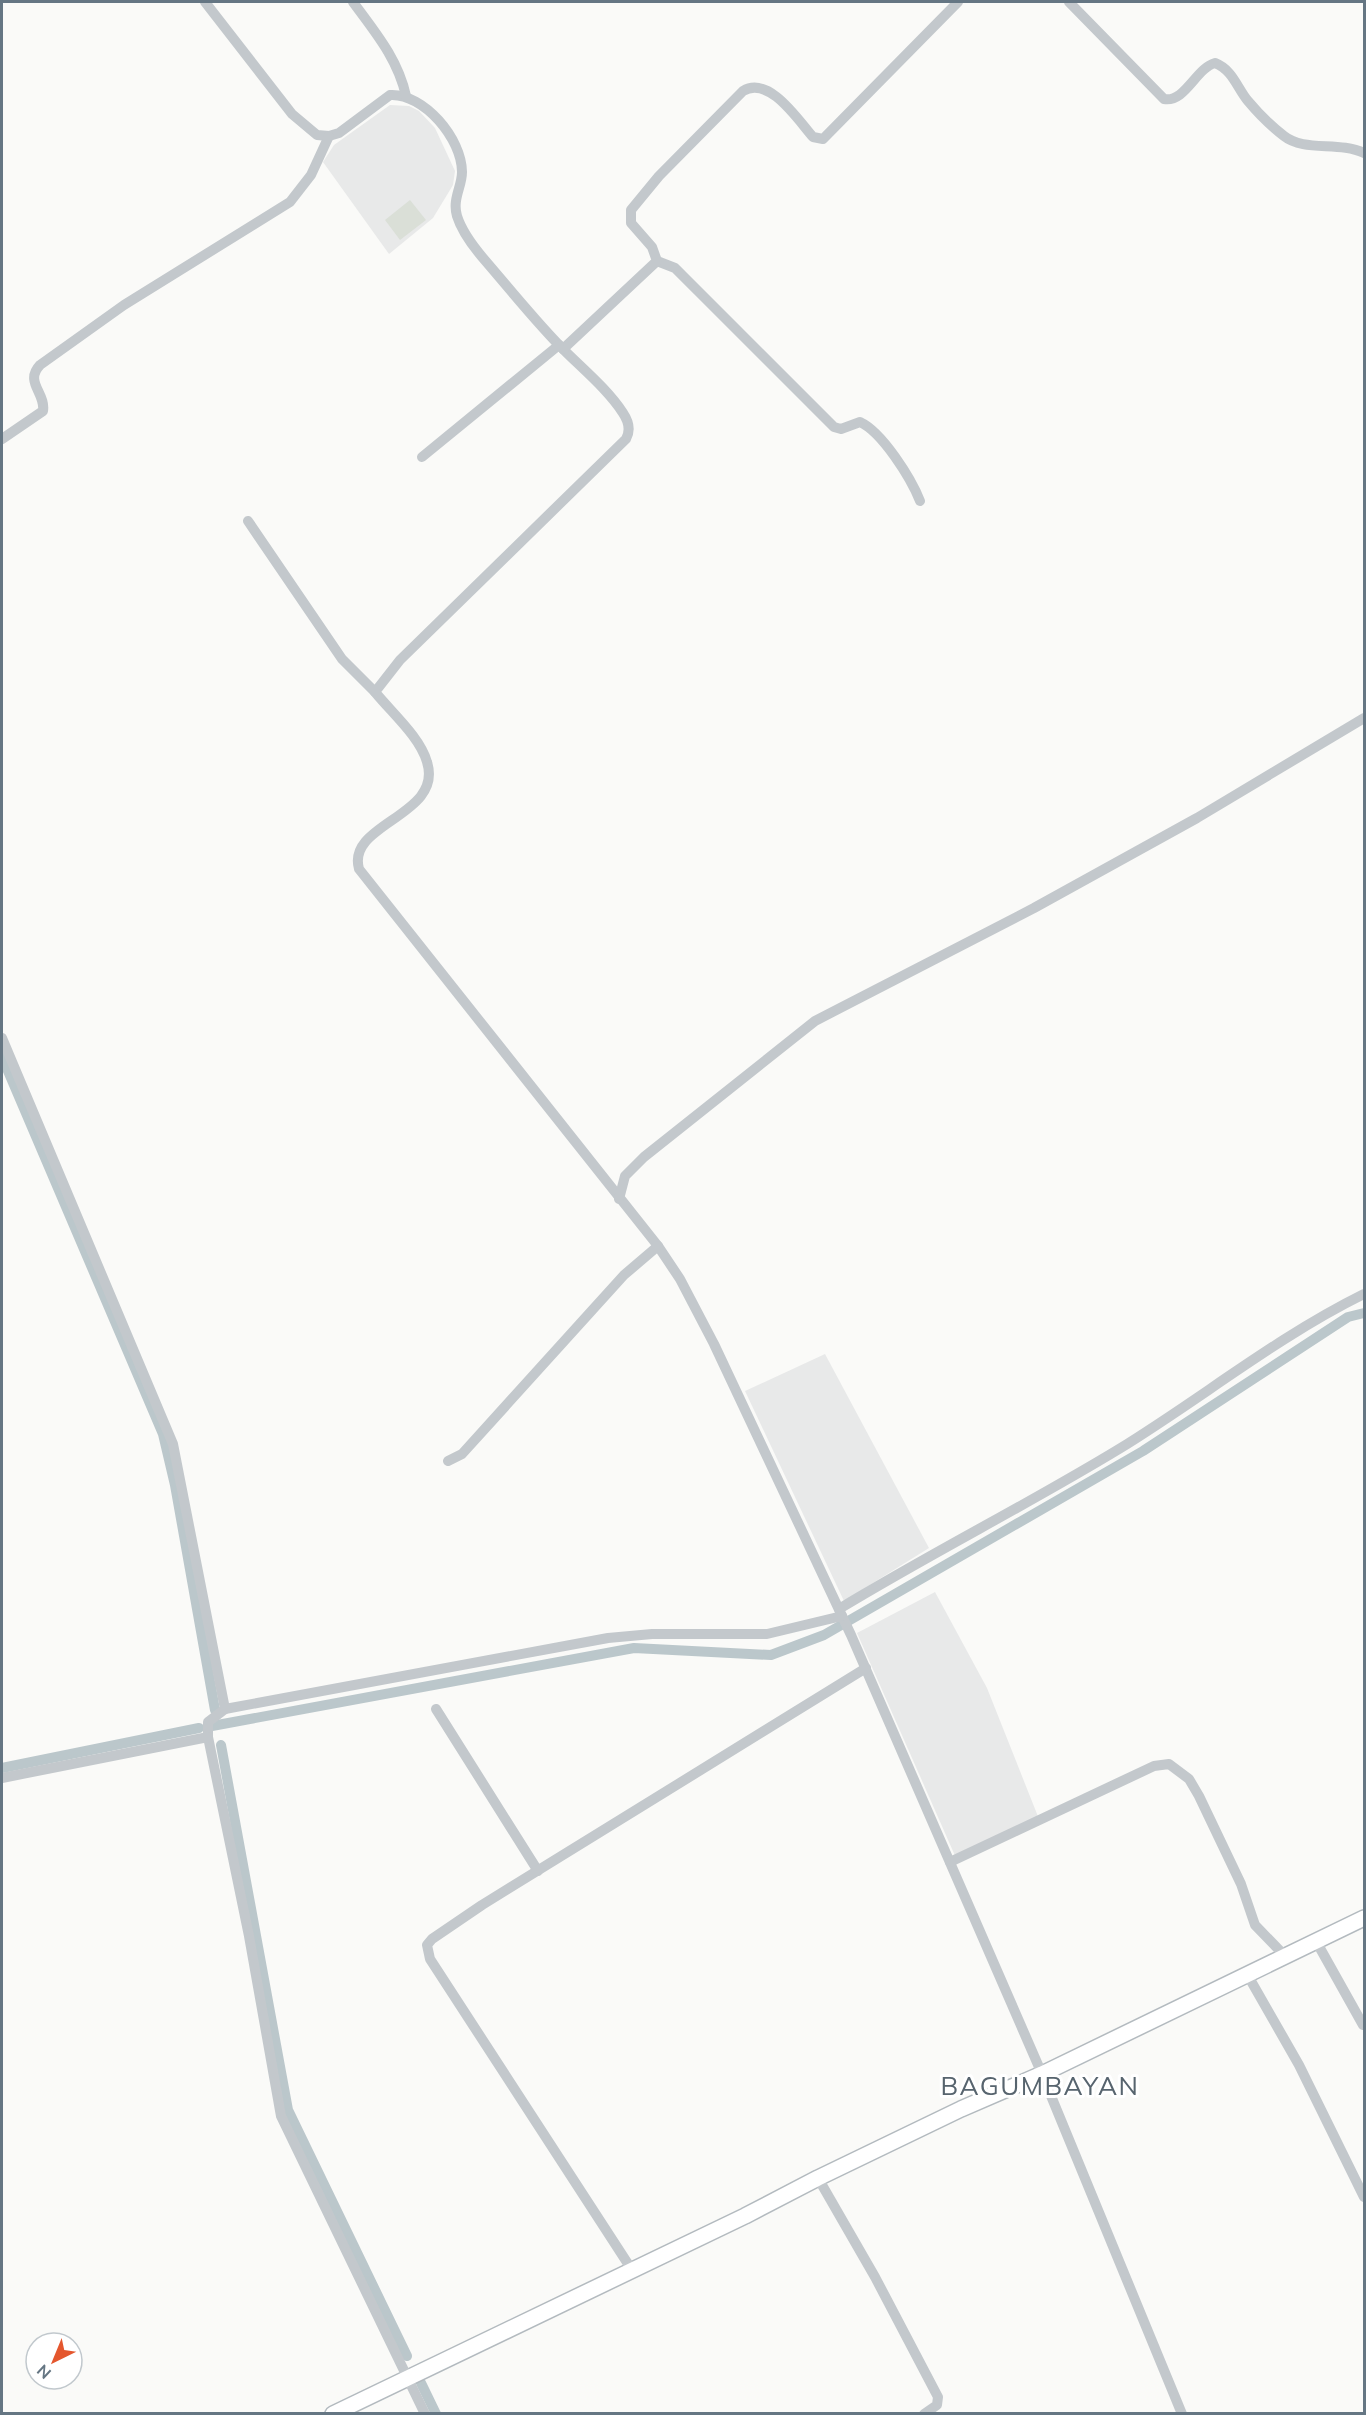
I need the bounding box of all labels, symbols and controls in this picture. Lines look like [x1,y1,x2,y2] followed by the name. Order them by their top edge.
[940,2069,1140,2102] district label: BAGUMBAYAN
[24,2331,84,2391] north arrow
[33,2361,55,2383] text: N

